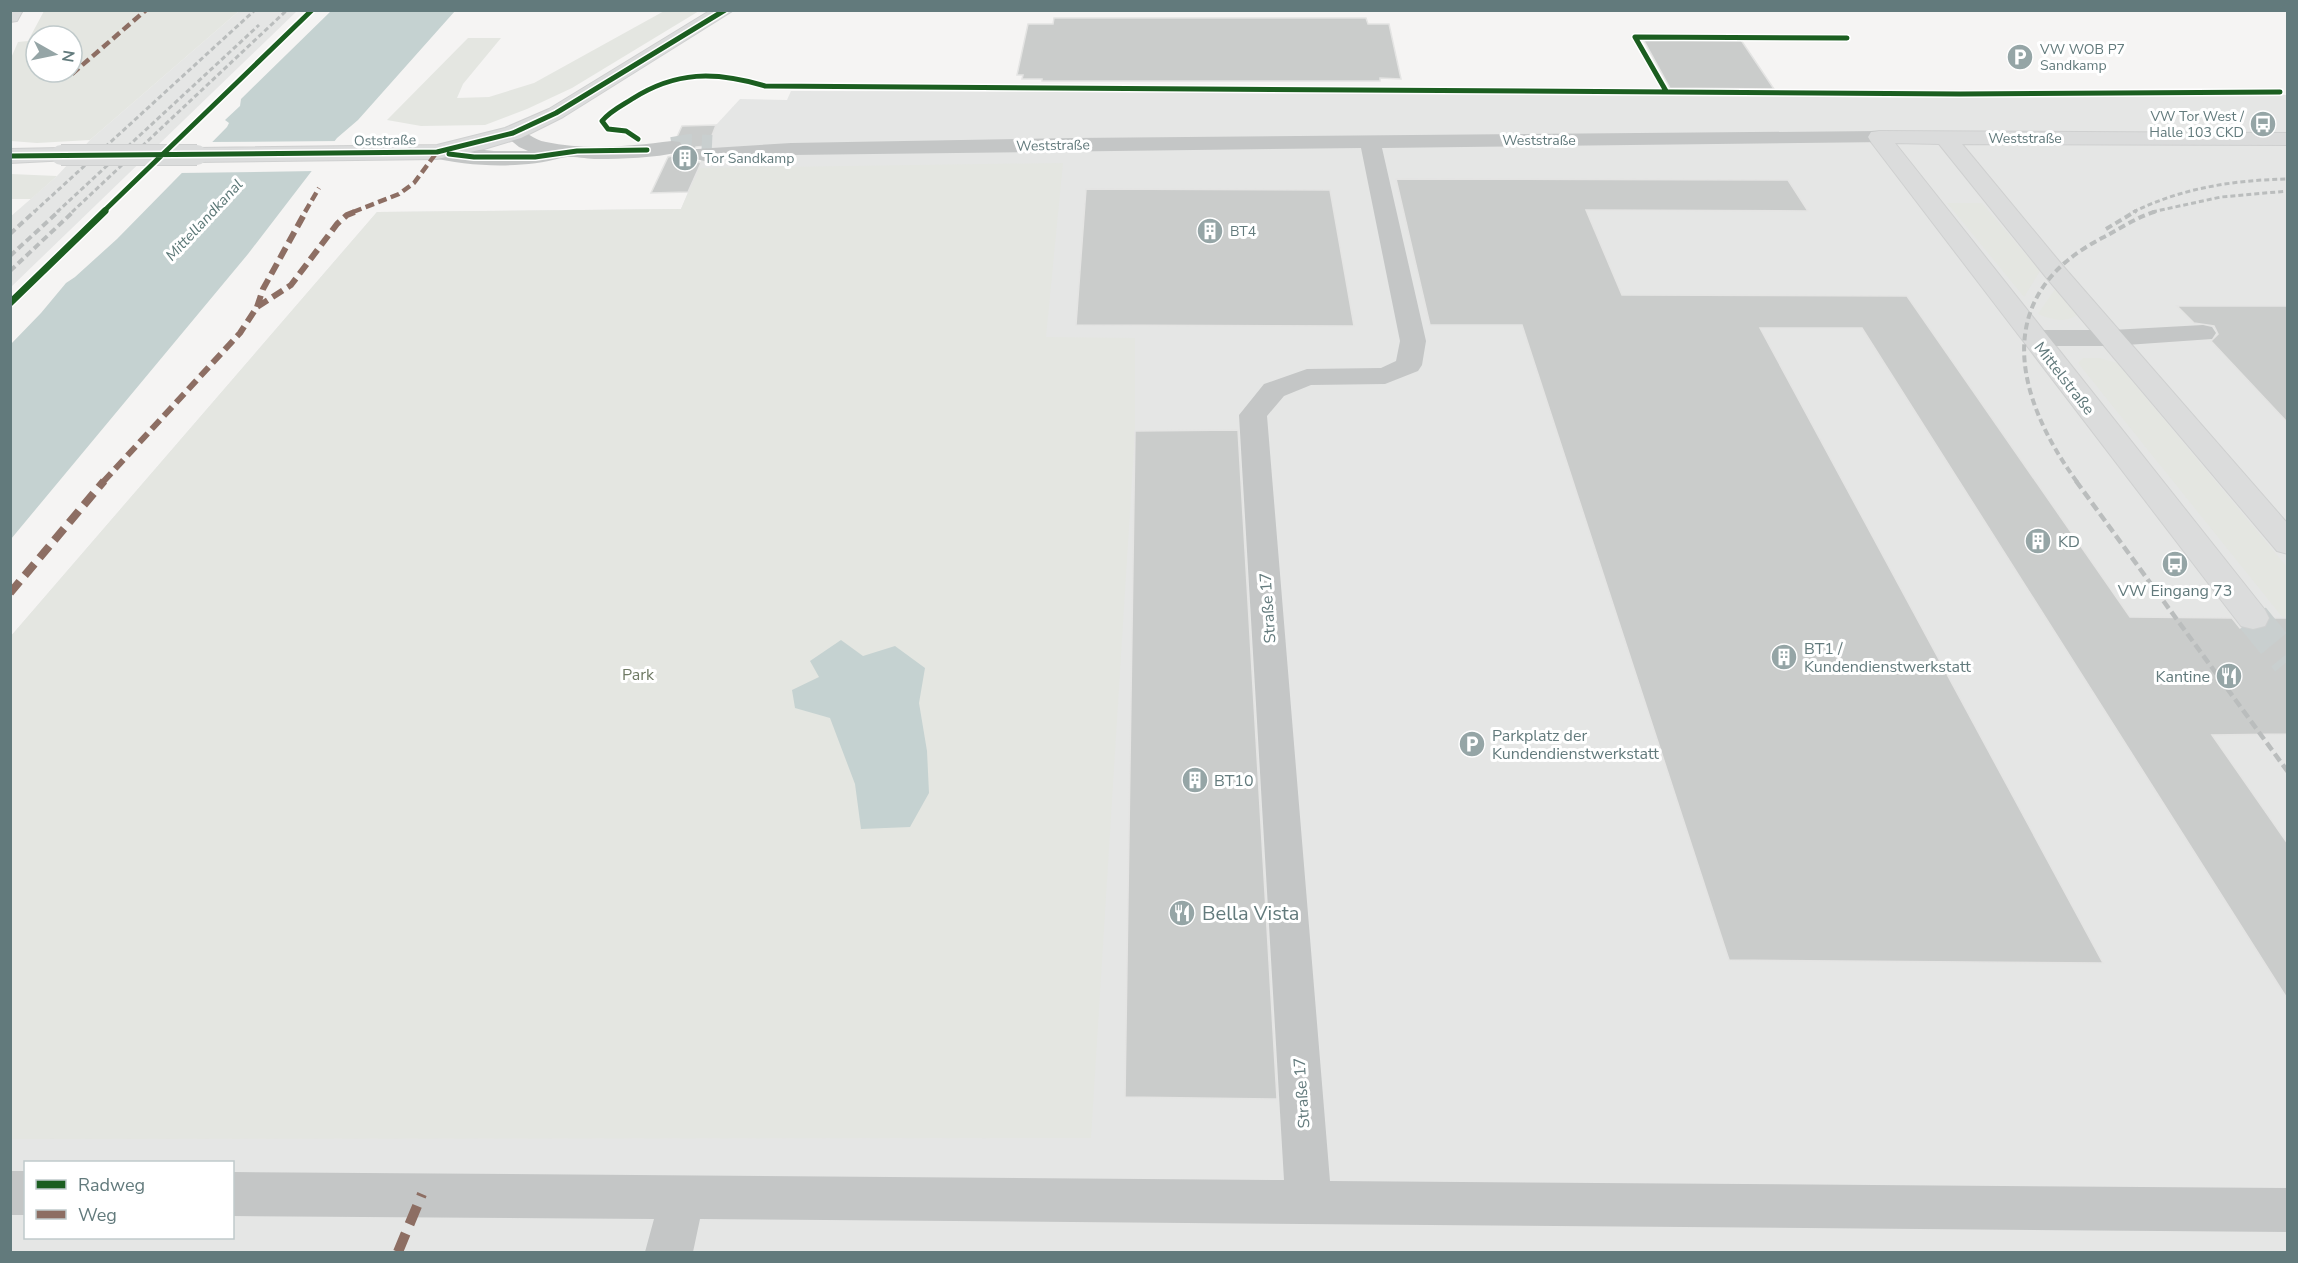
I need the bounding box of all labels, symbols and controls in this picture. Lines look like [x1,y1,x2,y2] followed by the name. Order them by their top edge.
[24,24,84,84] north arrow
[2039,40,2125,75] place label: VW WOB P7 Sandkamp
[2005,42,2035,72] parking icon: VW WOB P7 Sandkamp
[56,49,80,64] text: N
[2149,107,2245,142] place label: VW Tor West / Halle 103 CKD
[2248,109,2278,139] bus stop icon: VW Tor West / Halle 103 CKD
[1988,129,2062,148] street label: Weststraße
[354,130,416,151] street label: Oststraße
[1502,131,1576,150] street label: Weststraße
[1016,135,1090,156] street label: Weststraße
[670,143,700,173] building icon: Tor Sandkamp
[704,149,794,168] place label: Tor Sandkamp
[161,175,247,265] water label: Mittellandkanal
[1195,216,1225,246] building icon: BT4
[1230,222,1256,241] place label: BT4
[2029,337,2100,420] street label: Mittelstraße
[2023,526,2053,556] building icon: KD
[2058,531,2080,553] place label: KD
[2160,549,2190,579] bus stop icon: VW Eingang 73
[1255,572,1281,644] street label: Straße 17
[2117,580,2232,602] place label: VW Eingang 73
[1804,638,1971,678] place label: BT1 / Kundendienstwerkstatt
[1769,642,1799,672] building icon: BT1 / Kundendienstwerkstatt
[2214,661,2244,691] restaurant icon: Kantine
[622,664,655,686] park label: Park
[2156,666,2210,688] place label: Kantine
[1492,725,1659,765] place label: Parkplatz der Kundendienstwerkstatt
[1457,729,1487,759] parking icon: Parkplatz der Kundendienstwerkstatt
[1180,765,1210,795] building icon: BT10
[1214,770,1254,792] place label: BT10
[1167,898,1197,928] restaurant icon: Bella Vista
[1202,900,1299,927] place label: Bella Vista
[1289,1057,1315,1129] street label: Straße 17
[24,1161,234,1239] legend
[78,1173,145,1197] text: Radweg
[78,1203,117,1227] text: Weg

